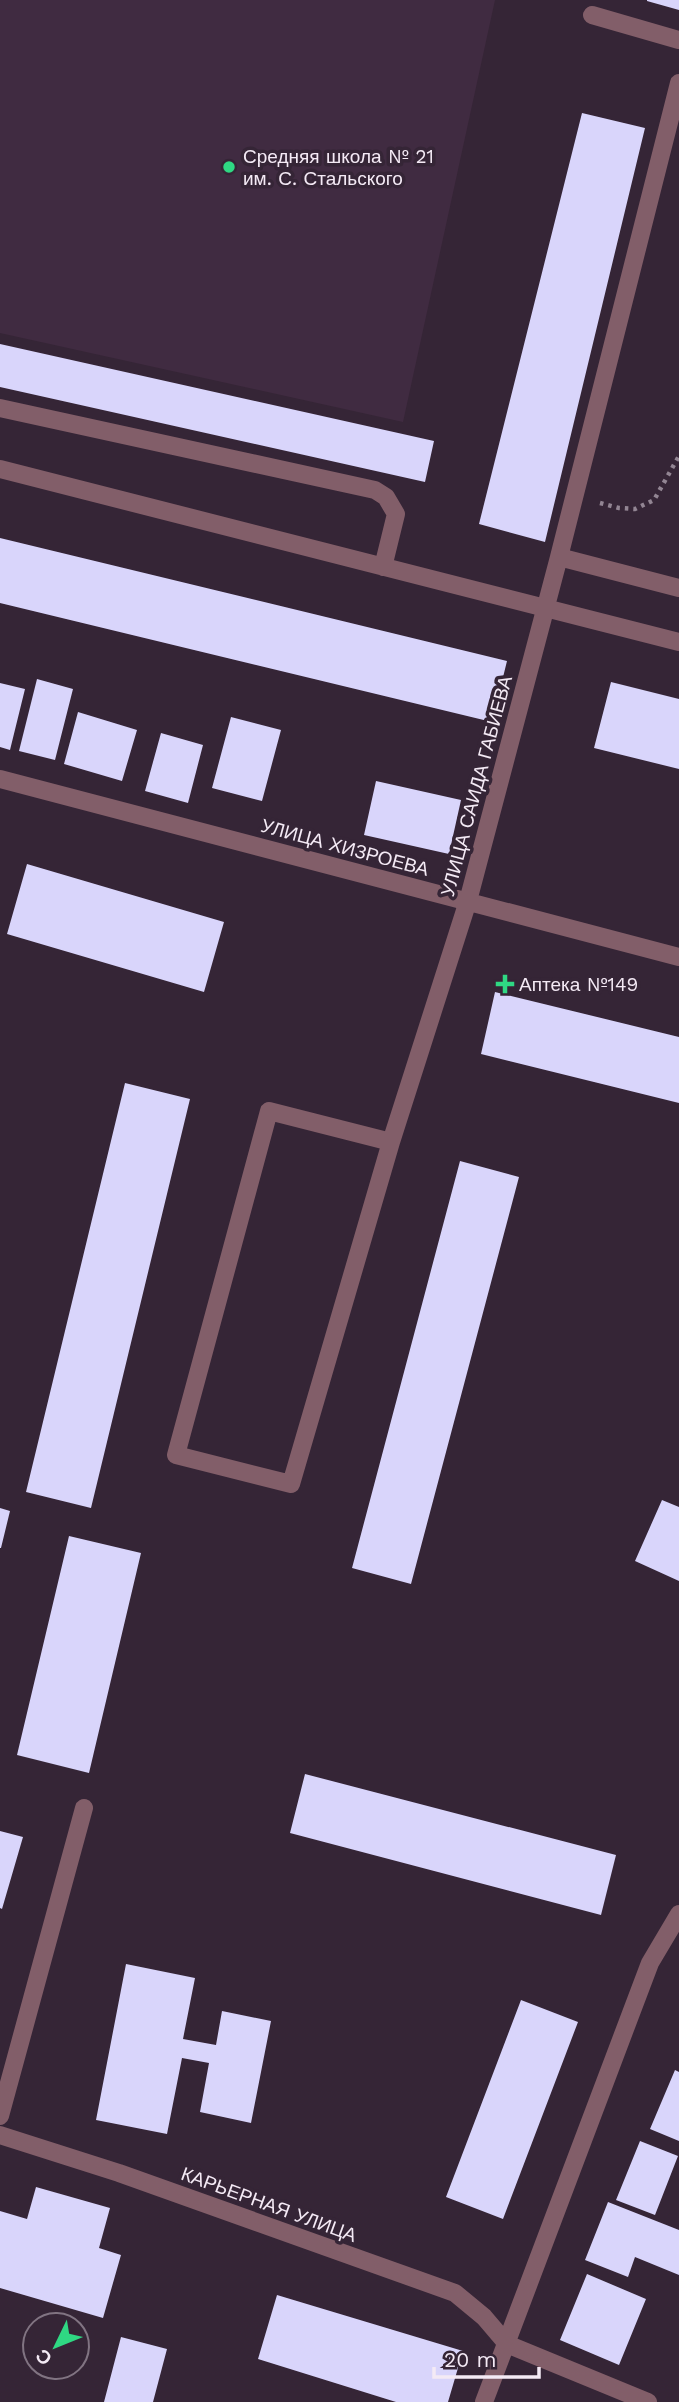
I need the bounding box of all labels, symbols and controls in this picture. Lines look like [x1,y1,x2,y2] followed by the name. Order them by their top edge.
[243,145,434,190] place label: Средняя школа № 21 им. С. Стальского
[221,159,237,175] marker: Средняя школа № 21 им. С. Стальского
[436,673,517,899] street label: УЛИЦА САИДА ГАБИЕВА
[258,814,432,881] street label: УЛИЦА ХИЗРОЕВА
[519,973,638,996] place label: Аптека №149
[497,976,513,992] marker: Аптека №149
[178,2162,360,2247] street label: КАРЬЕРНАЯ УЛИЦА
[21,2311,91,2381] north arrow
[434,2336,539,2380] scale bar
[31,2344,57,2370] text: С
[444,2347,496,2372] text: 20 m

